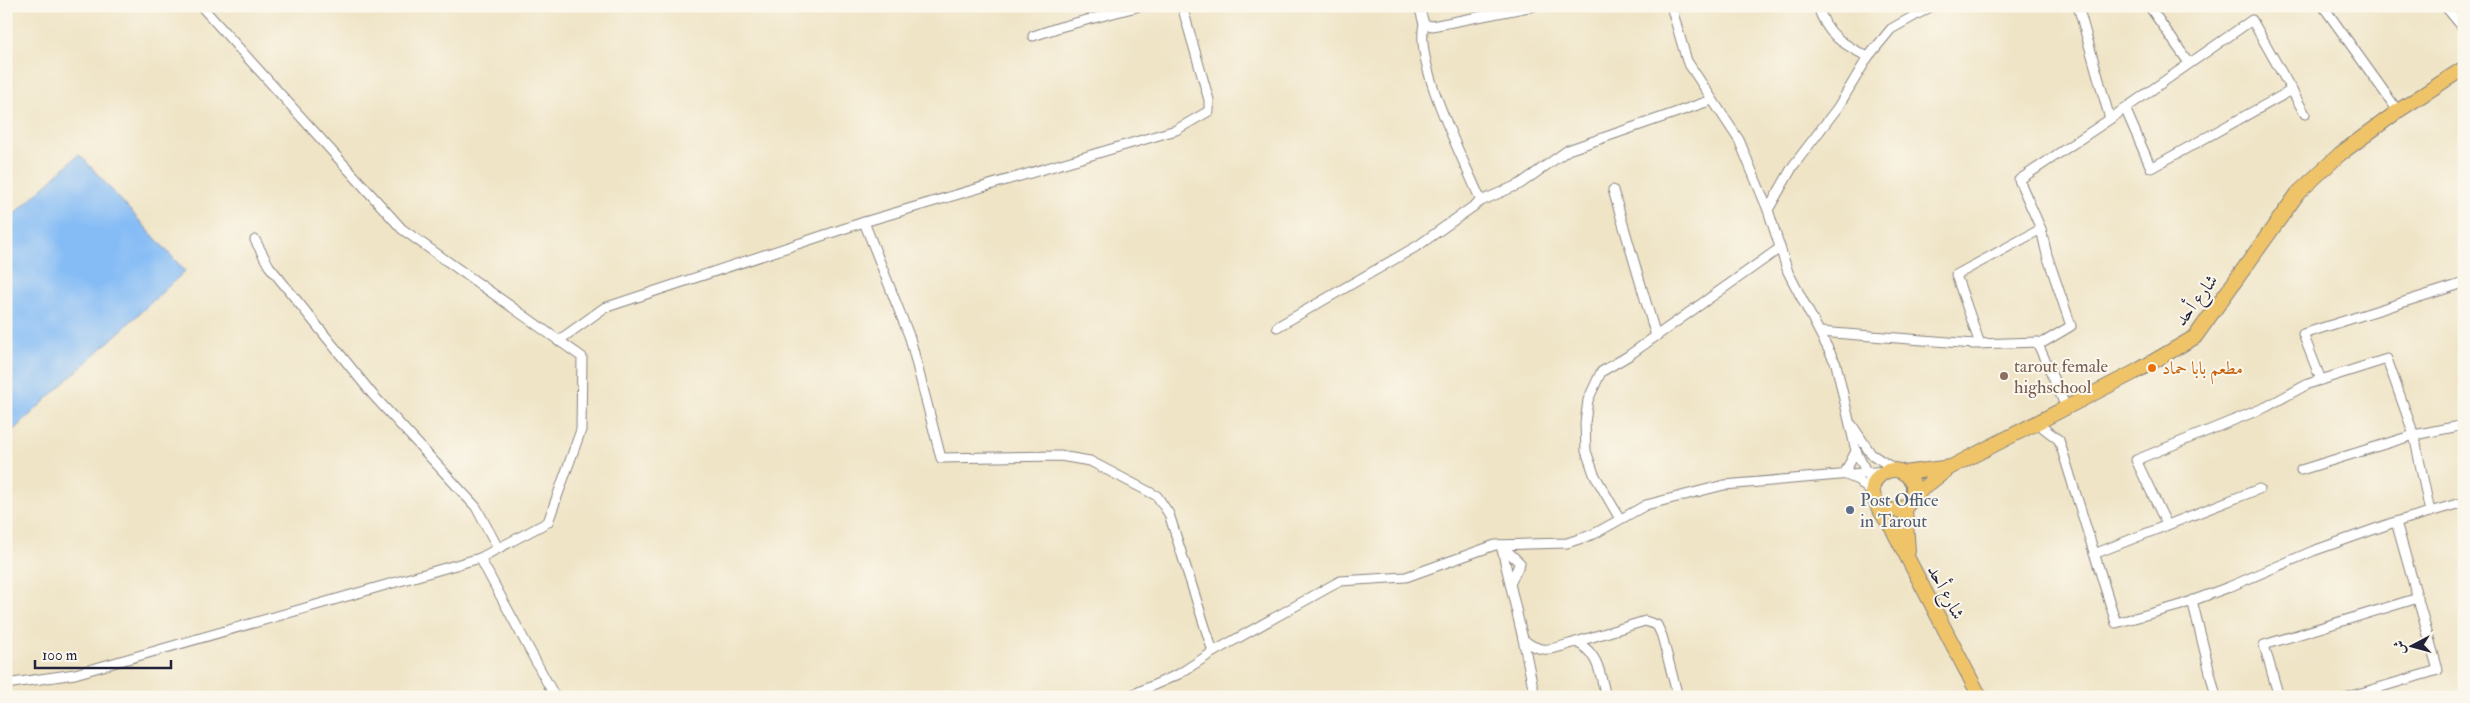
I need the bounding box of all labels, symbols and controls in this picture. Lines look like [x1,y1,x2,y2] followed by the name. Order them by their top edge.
[2168,269,2226,332] street label: شارع أحد
[2014,355,2109,399] place label: tarout female highschool
[2162,357,2243,385] place label: مطعم بابا حماد
[2146,362,2158,374] marker: مطعم بابا حماد
[1998,370,2010,382] marker: tarout female highschool
[1860,489,1939,533] place label: Post Office in Tarout
[1844,504,1856,516] marker: Post Office in Tarout
[1919,560,1971,625] street label: شارع أحد
[2388,620,2438,670] north arrow
[35,638,171,670] scale bar
[2390,639,2409,655] text: ش
[42,646,78,665] text: 100 m

